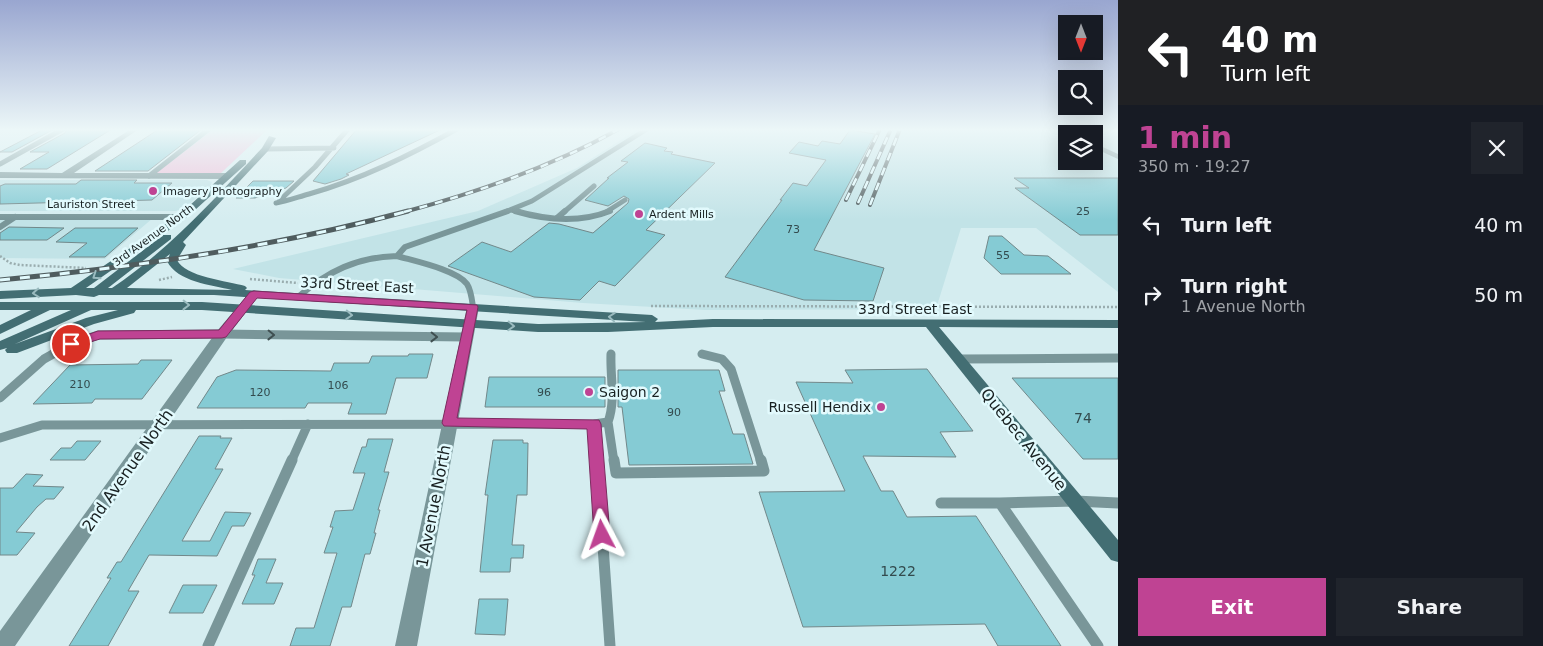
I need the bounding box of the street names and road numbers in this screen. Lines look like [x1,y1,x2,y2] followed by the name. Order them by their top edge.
[47,198,136,211] street label: Lauriston Street
[110,202,196,269] street label: 3rd Avenue North
[300,274,415,296] street label: 33rd Street East
[858,301,972,317] street label: 33rd Street East
[977,384,1071,494] street label: Quebec Avenue
[78,406,177,535] street label: 2nd Avenue North
[412,443,455,569] street label: 1 Avenue North

